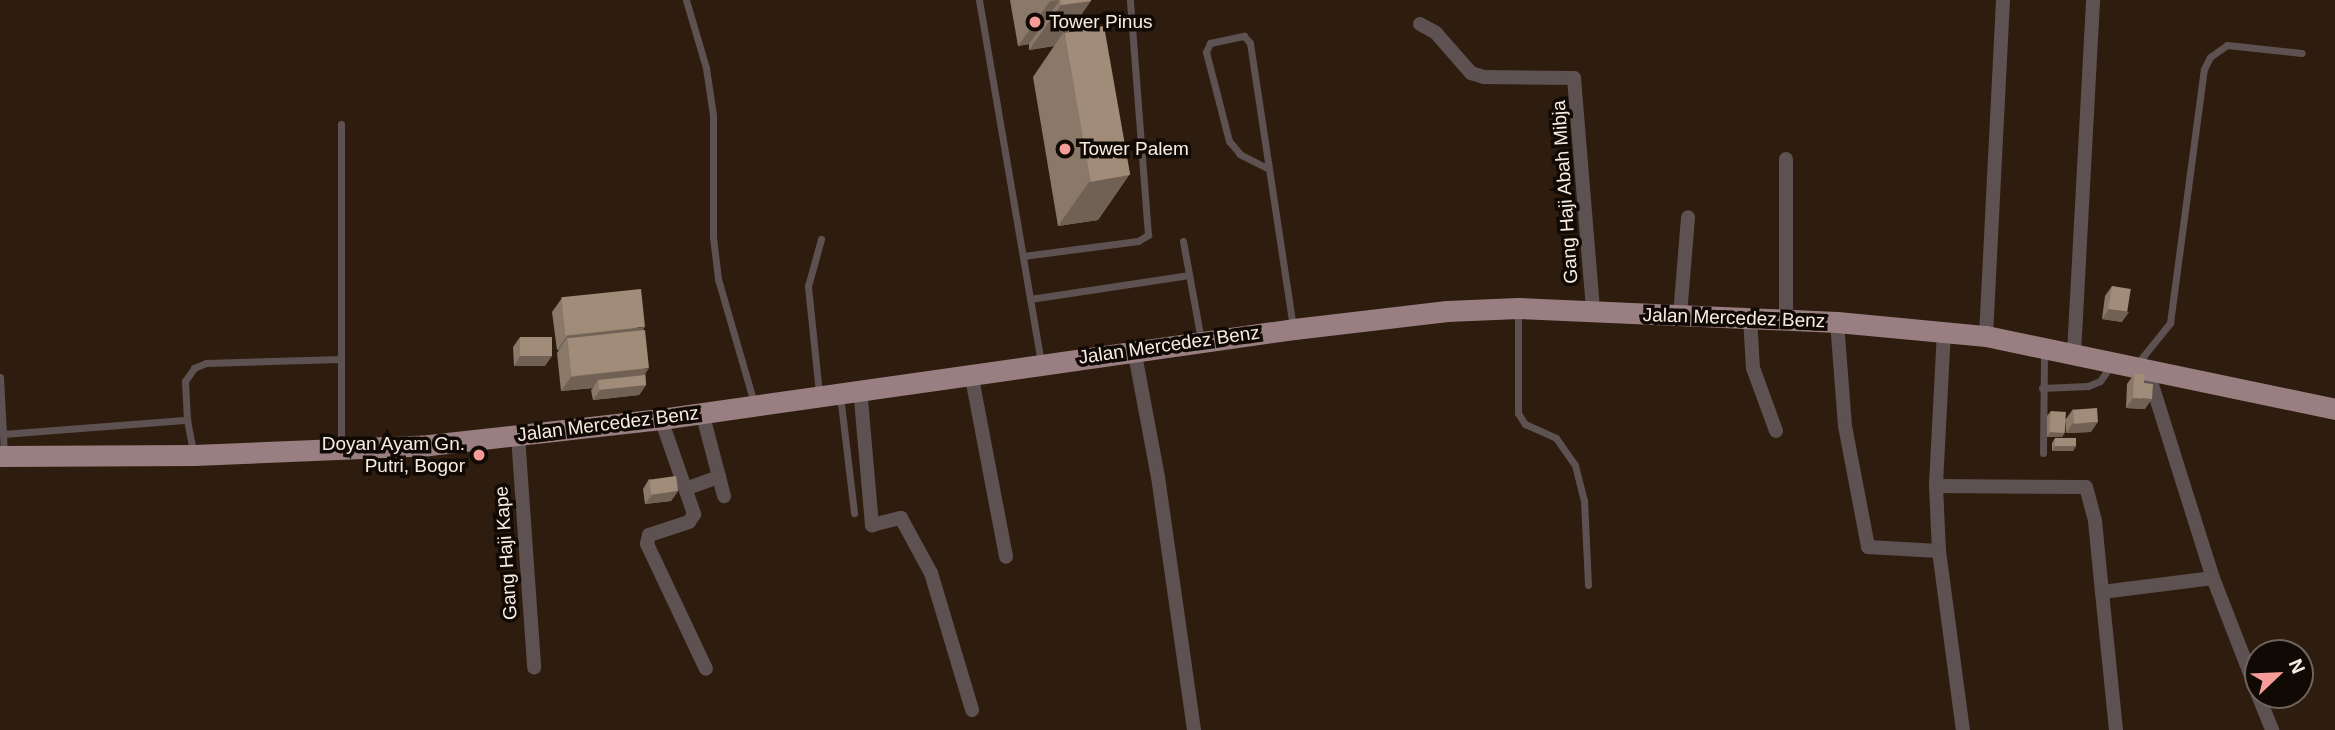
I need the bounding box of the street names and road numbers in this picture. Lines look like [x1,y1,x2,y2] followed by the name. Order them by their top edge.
[1547,99,1583,285] street label: Gang Haji Abah Mibja
[1642,303,1826,333] street label: Jalan Mercedez Benz
[1077,321,1261,369] street label: Jalan Mercedez Benz
[516,402,700,446] street label: Jalan Mercedez Benz
[490,485,522,621] street label: Gang Haji Kape

